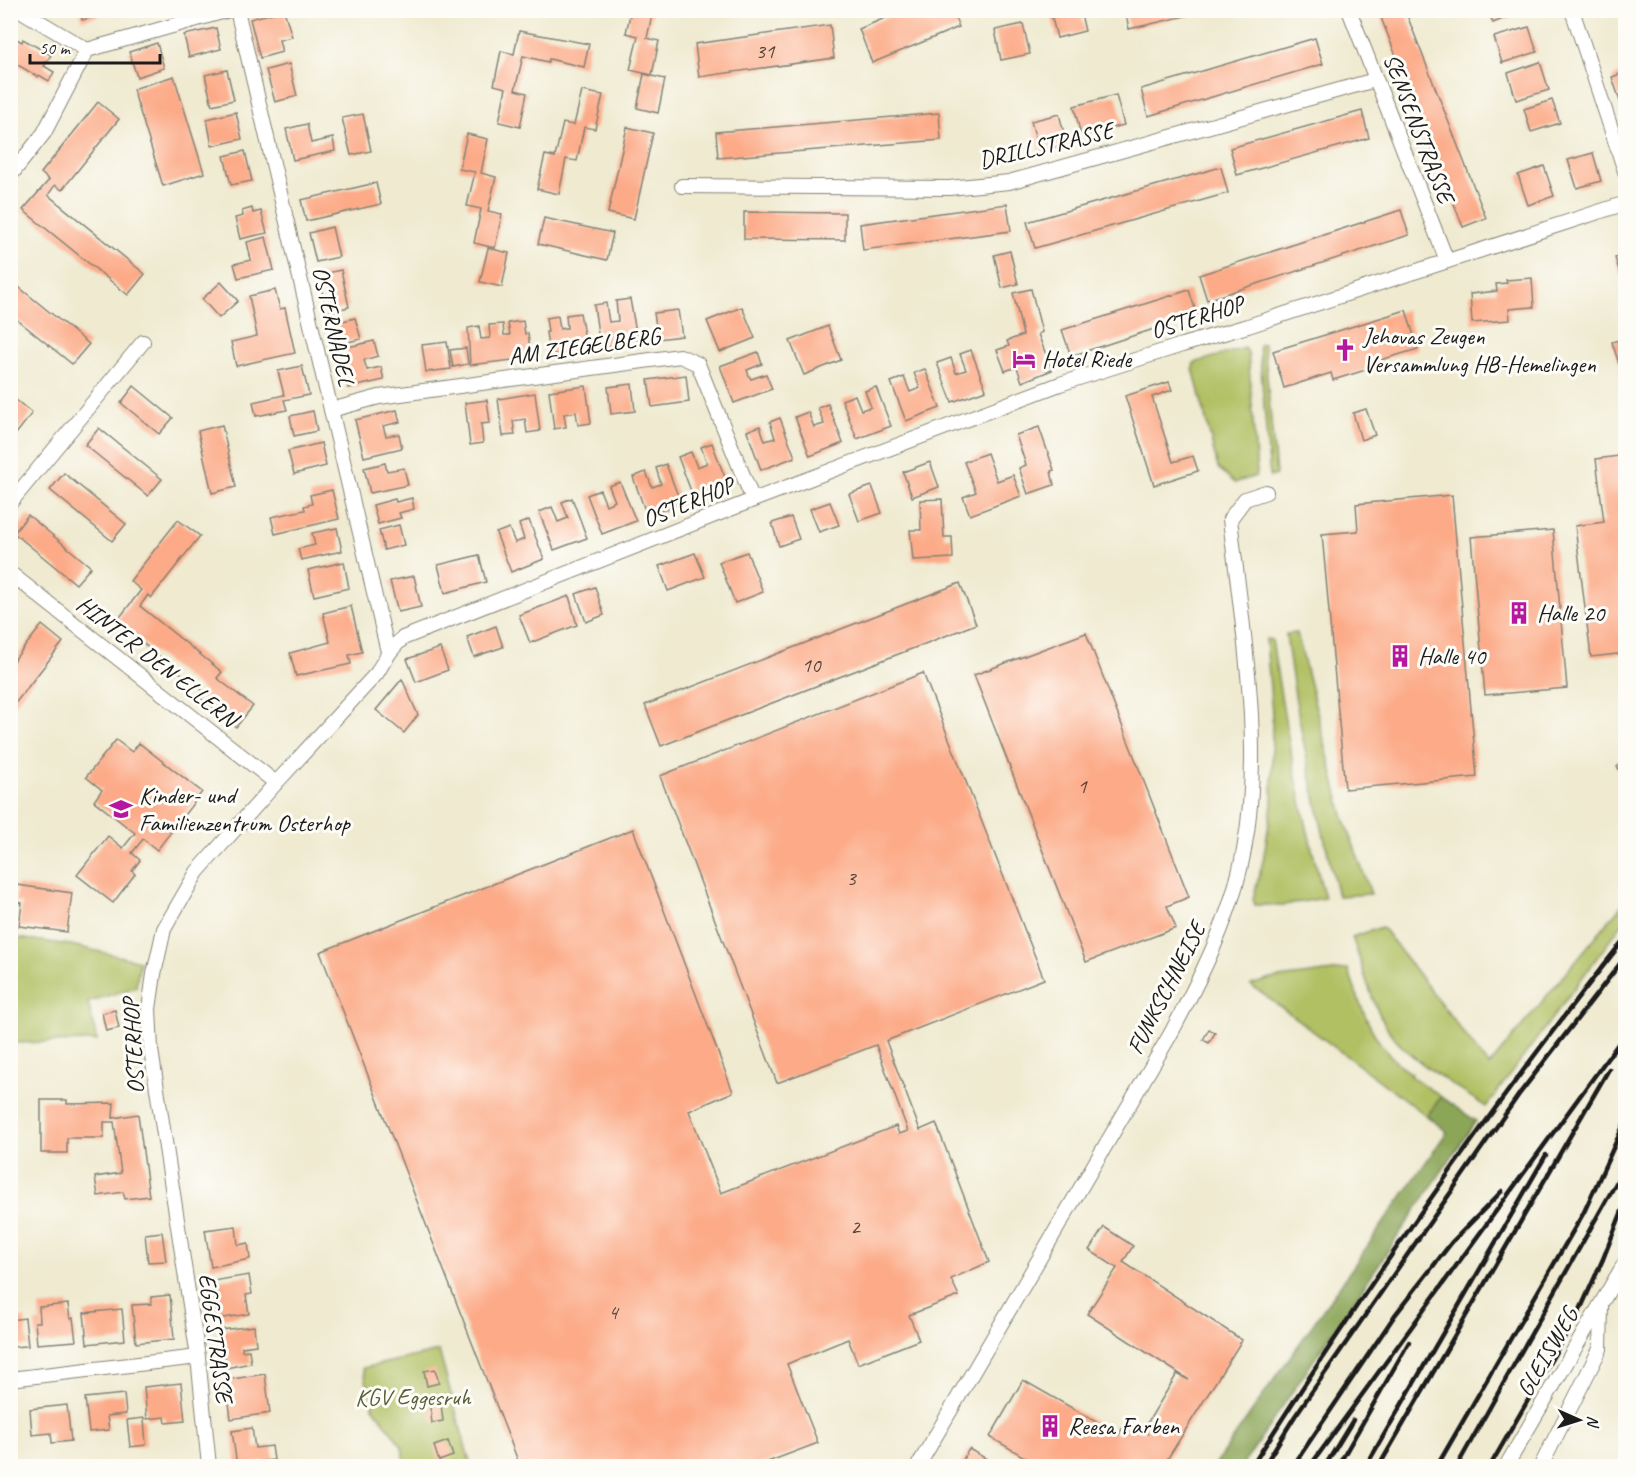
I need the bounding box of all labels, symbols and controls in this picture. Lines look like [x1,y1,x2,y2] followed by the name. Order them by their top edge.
[30,27,160,65] scale bar
[39,37,72,59] text: 50 m
[756,38,776,64] house number: 31
[1377,49,1462,210] street label: SENSENSTRASSE
[976,114,1119,175] street label: DRILLSTRASSE
[306,263,363,390] street label: OSTERNADEL
[1147,288,1250,345] street label: OSTERHOP
[506,320,664,371] street label: AM ZIEGELBERG
[1362,321,1596,379] place label: Jehovas Zeugen Versammlung HB-Hemelingen
[1332,337,1358,363] church icon: Jehovas Zeugen Versammlung HB-Hemelingen
[1042,344,1133,374] place label: Hotel Riede
[1011,346,1037,372] hotel icon: Hotel Riede
[638,469,741,534] street label: OSTERHOP
[71,589,246,735] street label: HINTER DEN ELLERN
[1537,598,1607,628] place label: Halle 20
[1506,600,1532,626] building icon: Halle 20
[1418,641,1488,671] place label: Halle 40
[1387,643,1413,669] building icon: Halle 40
[802,652,822,678] house number: 10
[1077,773,1088,799] house number: 1
[139,780,351,838] place label: Kinder- und Familienzentrum Osterhop
[108,796,134,822] school or university icon: Kinder- und Familienzentrum Osterhop
[846,865,857,891] house number: 3
[1120,914,1213,1059] street label: FUNKSCHNEISE
[115,995,150,1095] street label: OSTERHOP
[850,1214,861,1240] house number: 2
[192,1272,240,1408] street label: EGGESTRASSE
[608,1299,620,1325] house number: 4
[1510,1300,1585,1402] street label: GLEISWEG
[355,1382,472,1412] park label: KGV Eggesruh
[1549,1390,1609,1450] north arrow
[1068,1411,1180,1441] place label: Reesa Farben
[1037,1413,1063,1439] building icon: Reesa Farben
[1583,1415,1603,1429] text: N

